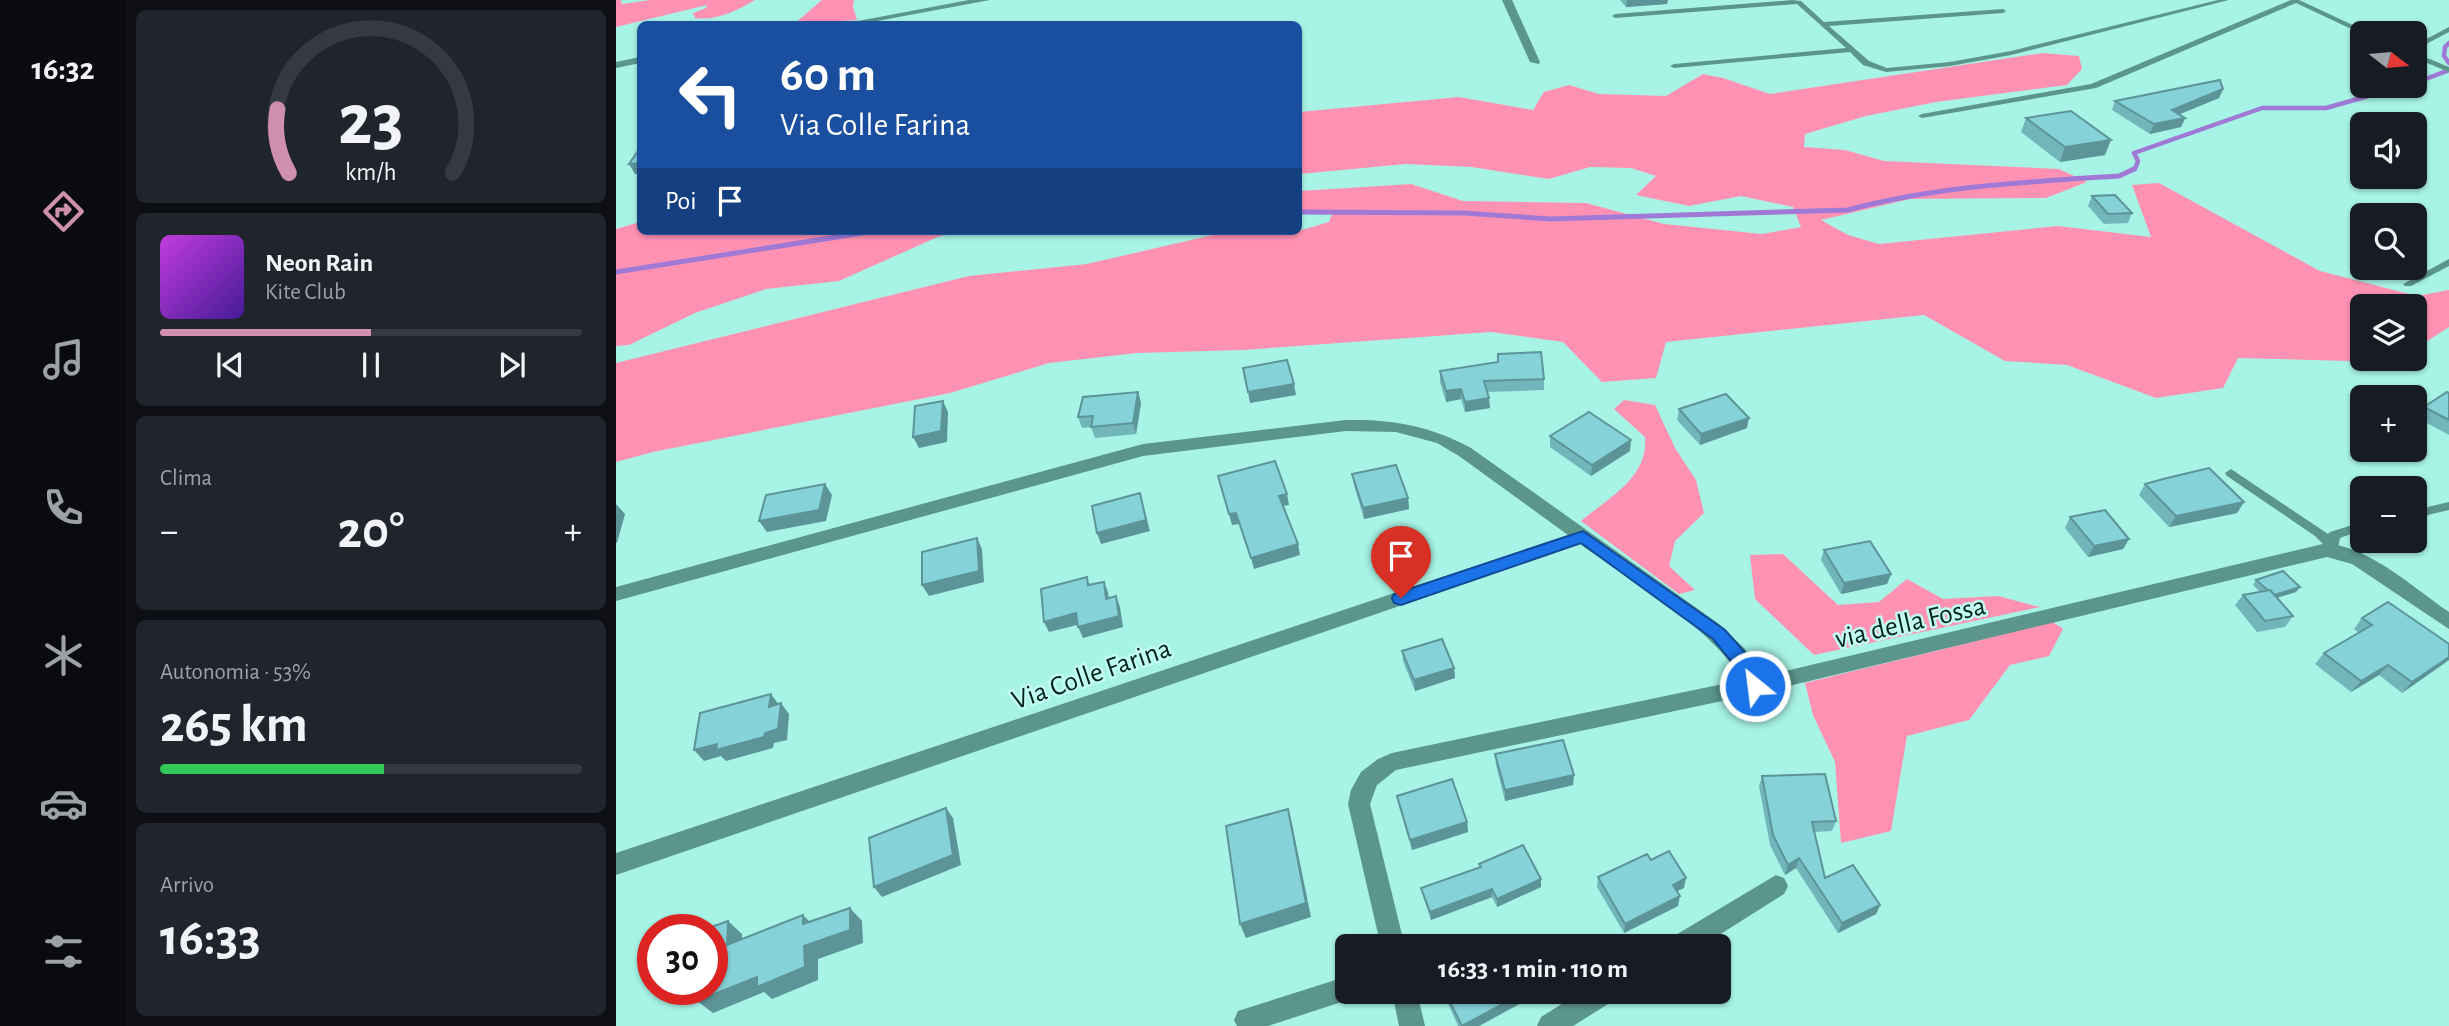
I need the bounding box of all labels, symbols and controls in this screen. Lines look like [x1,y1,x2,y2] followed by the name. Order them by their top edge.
[2350,21,2427,98] north arrow
[2350,21,2427,553] map controls
[665,49,756,140] icon: left
[780,51,876,100] text: 60 m
[31,53,95,85] text: 16:32
[338,85,404,158] text: 23
[780,109,970,141] text: Via Colle Farina
[2350,112,2427,189] button: sound
[345,159,397,184] text: km/h
[711,182,749,220] icon: arrive
[39,187,88,236] icon: directions
[665,188,697,214] text: Poi
[2350,203,2427,280] button: search
[265,250,373,276] text: Neon Rain
[265,281,346,304] text: Kite Club
[2350,294,2427,371] button: layers
[39,335,88,384] icon: music
[211,346,249,384] icon: previous
[352,346,390,384] icon: pause
[493,346,531,384] icon: next
[2350,385,2427,462] button: +
[160,467,212,490] text: Clima
[2350,476,2427,553] button: −
[39,483,88,532] icon: phone
[338,505,404,557] text: 20°
[160,513,178,551] text: −
[564,513,582,551] text: +
[1371,526,1431,598] pin
[1382,537,1420,575] icon: arrive
[1833,592,1988,654] street label: via della Fossa
[39,631,88,680] icon: climate
[1008,635,1175,715] street label: Via Colle Farina
[1718,649,1792,723] position arrow
[160,661,311,684] text: Autonomia · 53%
[160,699,308,751] text: 265 km
[39,779,88,828] icon: car
[160,874,214,897] text: Arrivo
[160,912,261,964] text: 16:33
[637,914,728,1005] speed limit sign: 30
[39,927,88,976] icon: filters
[1438,956,1628,982] text: 16:33 · 1 min · 110 m

